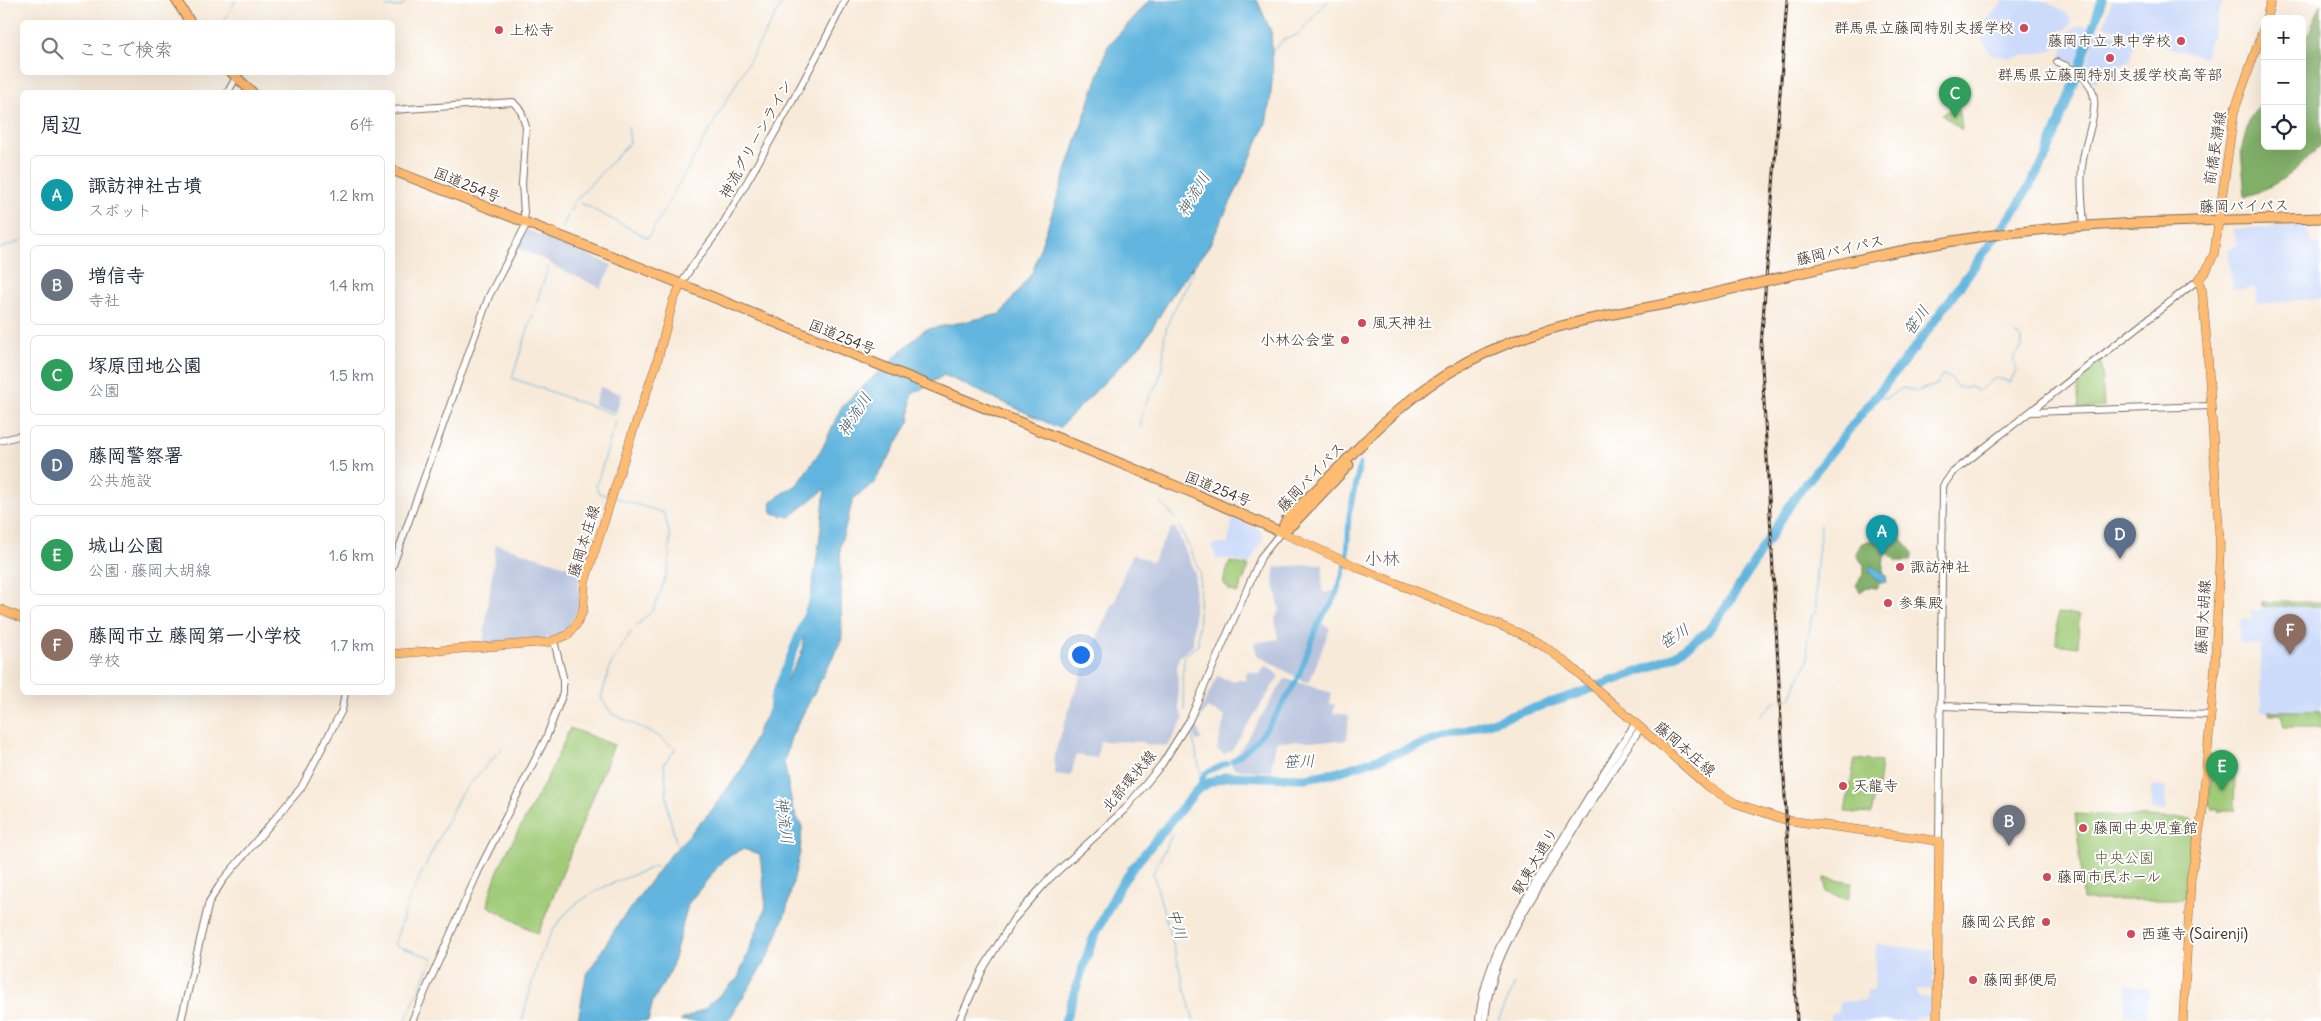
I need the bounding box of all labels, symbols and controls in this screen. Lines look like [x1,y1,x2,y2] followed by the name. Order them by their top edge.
[2261,15,2306,150] map controls
[2261,15,2306,60] button: +
[1834,18,2014,37] place label: 群馬県立藤岡特別支援学校
[20,20,395,75] search box
[509,20,554,39] place label: 上松寺
[2018,22,2030,34] marker: 群馬県立藤岡特別支援学校
[493,24,505,36] marker: 上松寺
[2047,31,2171,50] place label: 藤岡市立 東中学校
[38,34,66,62] icon: search
[2175,35,2187,47] marker: 藤岡市立 東中学校
[78,37,173,61] text: ここで検索
[2104,52,2116,64] marker: 群馬県立藤岡特別支援学校高等部
[2261,60,2306,105] button: −
[1997,65,2223,84] place label: 群馬県立藤岡特別支援学校高等部
[715,76,796,202] street label: 神流グリーンライン
[1939,77,1971,118] pin: C
[2261,105,2306,150] button: locate
[2199,109,2230,186] street label: 前橋長瀞線
[40,111,82,138] text: 周辺
[350,114,375,134] text: 6件
[431,163,503,207] street label: 国道254号
[1172,168,1214,220] water label: 神流川
[88,173,202,197] text: 諏訪神社古墳
[52,185,62,205] text: A
[330,185,374,205] text: 1.2 km
[2199,195,2289,216] street label: 藤岡バイパス
[88,200,152,220] text: スポット
[1794,230,1886,269] street label: 藤岡バイパス
[88,263,145,287] text: 増信寺
[52,275,62,295] text: B
[329,275,374,295] text: 1.4 km
[88,290,120,310] text: 寺社
[1899,301,1933,339] water label: 笹川
[1372,313,1432,332] place label: 風天神社
[806,315,878,359] street label: 国道254号
[1356,317,1368,329] marker: 風天神社
[1260,330,1335,349] place label: 小林公会堂
[1339,334,1351,346] marker: 小林公会堂
[88,353,202,377] text: 塚原団地公園
[52,365,62,385] text: C
[329,365,374,385] text: 1.5 km
[88,380,120,400] text: 公園
[833,388,875,440] water label: 神流川
[1273,438,1349,516] street label: 藤岡バイパス
[88,443,183,467] text: 藤岡警察署
[51,455,63,475] text: D
[329,455,374,475] text: 1.5 km
[1182,467,1254,511] street label: 国道254号
[88,470,152,490] text: 公共施設
[563,502,604,580] street label: 藤岡本庄線
[1866,515,1898,556] pin: A
[2104,518,2136,559] pin: D
[88,533,164,557] text: 城山公園
[52,545,62,565] text: E
[329,545,374,565] text: 1.6 km
[1364,547,1400,570] district label: 小林
[1910,557,1970,576] place label: 諏訪神社
[88,560,211,580] text: 公園 · 藤岡大胡線
[1894,561,1906,573] marker: 諏訪神社
[2191,579,2214,655] street label: 藤岡大胡線
[1898,593,1943,612] place label: 参集殿
[1882,597,1894,609] marker: 参集殿
[2274,614,2306,655] pin: F
[1655,619,1693,653] water label: 笹川
[88,623,302,647] text: 藤岡市立 藤岡第一小学校
[52,635,62,655] text: F
[330,635,374,655] text: 1.7 km
[1068,642,1094,668] your location
[88,650,120,670] text: 学校
[1651,717,1720,780] street label: 藤岡本庄線
[1097,746,1160,816] street label: 北部環状線
[1282,750,1316,772] water label: 笹川
[2206,750,2238,791] pin: E
[1853,776,1898,795] place label: 天龍寺
[1837,780,1849,792] marker: 天龍寺
[772,795,798,845] water label: 神流川
[1993,805,2025,846] pin: B
[2093,818,2198,837] place label: 藤岡中央児童館
[2077,822,2089,834] marker: 藤岡中央児童館
[1507,824,1562,898] street label: 駅東大通り
[2094,848,2154,867] park label: 中央公園
[2057,867,2161,886] place label: 藤岡市民ホール
[2041,871,2053,883] marker: 藤岡市民ホール
[1164,906,1192,942] water label: 中川
[1961,912,2036,931] place label: 藤岡公民館
[2040,916,2052,928] marker: 藤岡公民館
[2141,924,2248,943] place label: 西蓮寺 (Sairenji)
[2125,928,2137,940] marker: 西蓮寺 (Sairenji)
[1983,970,2058,989] place label: 藤岡郵便局
[1967,974,1979,986] marker: 藤岡郵便局

